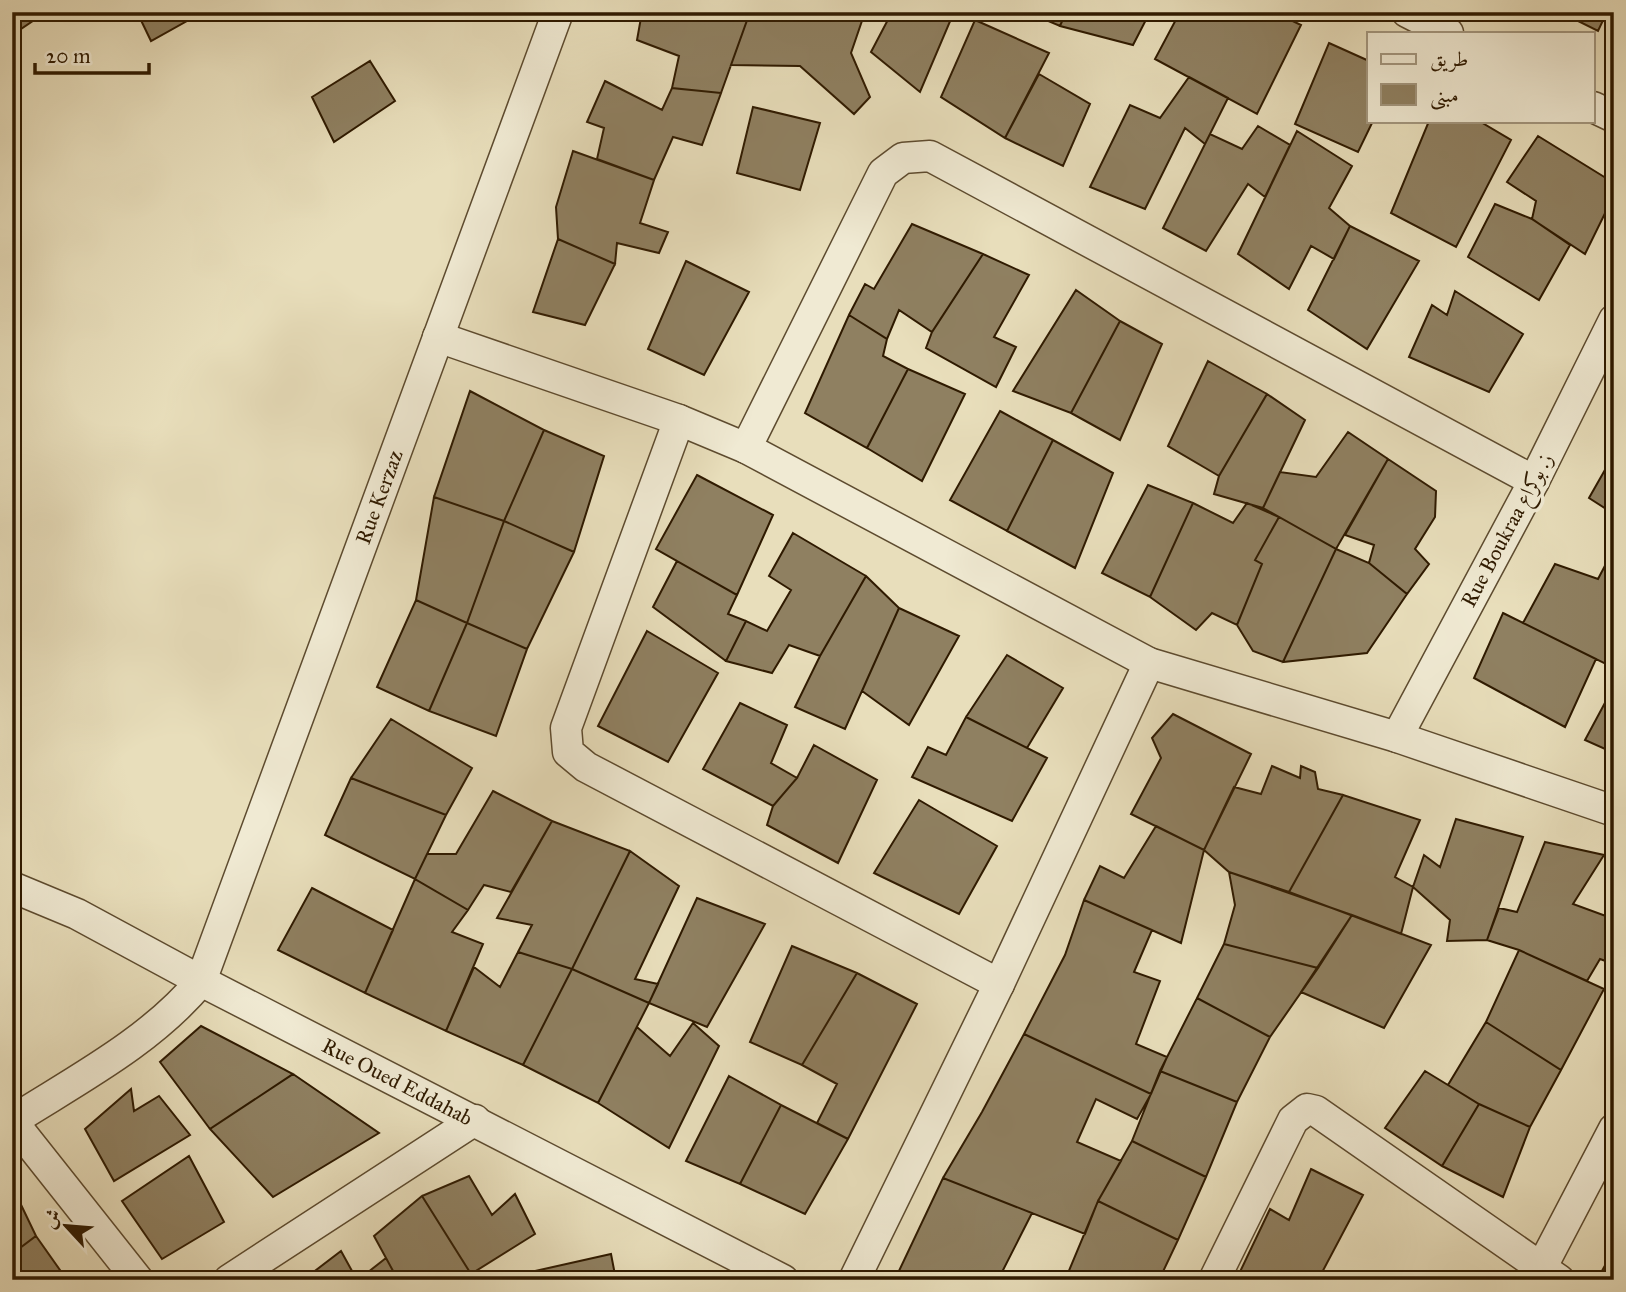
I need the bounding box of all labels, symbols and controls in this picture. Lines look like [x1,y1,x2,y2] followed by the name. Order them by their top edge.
[35,32,149,76] scale bar
[1367,32,1594,122] legend
[46,43,91,69] text: 20 m
[1430,46,1468,72] text: طريق
[1430,82,1459,110] text: مبنى
[350,446,409,548] street label: Rue Kerzaz
[1455,449,1563,614] street label: Rue Boukraa ز. بوكراع
[318,1032,477,1131] street label: Rue Oued Eddahab
[32,1190,102,1260] north arrow
[37,1205,66,1232] text: ش

